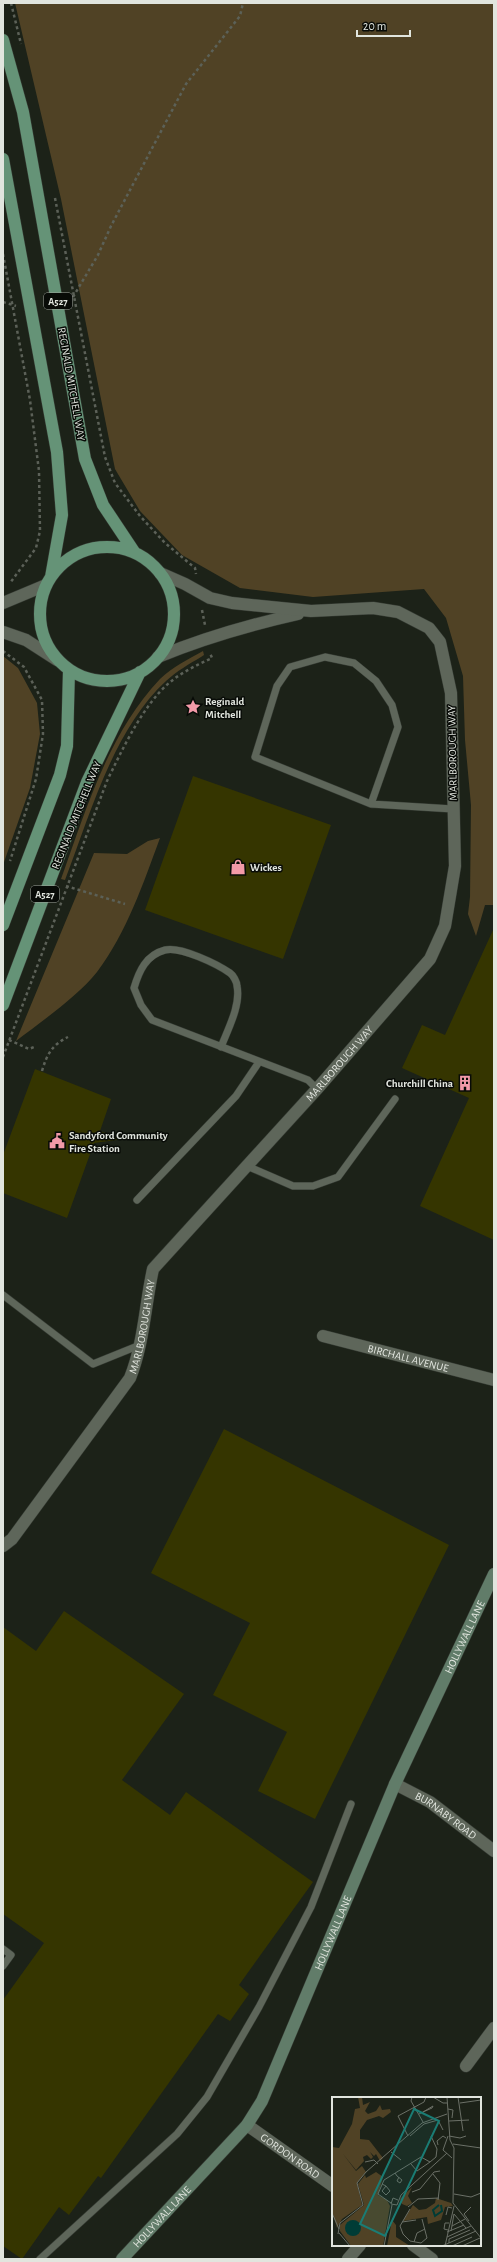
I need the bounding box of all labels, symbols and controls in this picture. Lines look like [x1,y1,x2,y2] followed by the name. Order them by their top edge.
[357,12,410,38] scale bar
[363,20,386,32] text: 20 m
[44,293,72,309] road number: A527
[56,326,87,442] street label: REGINALD MITCHELL WAY
[205,696,245,720] place label: Reginald Mitchell
[184,698,202,716] place icon: Reginald Mitchell
[446,705,459,801] street label: MARLBOROUGH WAY
[50,760,103,871] street label: REGINALD MITCHELL WAY
[229,858,247,876] shop icon: Wickes
[250,862,282,873] place label: Wickes
[31,886,59,902] road number: A527
[304,1024,375,1103] street label: MARLBOROUGH WAY
[456,1074,474,1092] building icon: Churchill China
[386,1078,454,1089] place label: Churchill China
[69,1130,168,1154] place label: Sandyford Community Fire Station
[48,1132,66,1150] public building icon: Sandyford Community Fire Station
[127,1278,157,1375] street label: MARLBOROUGH WAY
[367,1343,450,1374] street label: BIRCHALL AVENUE
[443,1598,487,1675] street label: HOLLYWALL LANE
[413,1790,478,1841] street label: BURNABY ROAD
[313,1894,354,1972] street label: HOLLYWALL LANE
[332,2097,481,2246] inset map
[258,2131,321,2181] street label: GORDON ROAD
[131,2184,194,2250] street label: HOLLYWALL LANE

